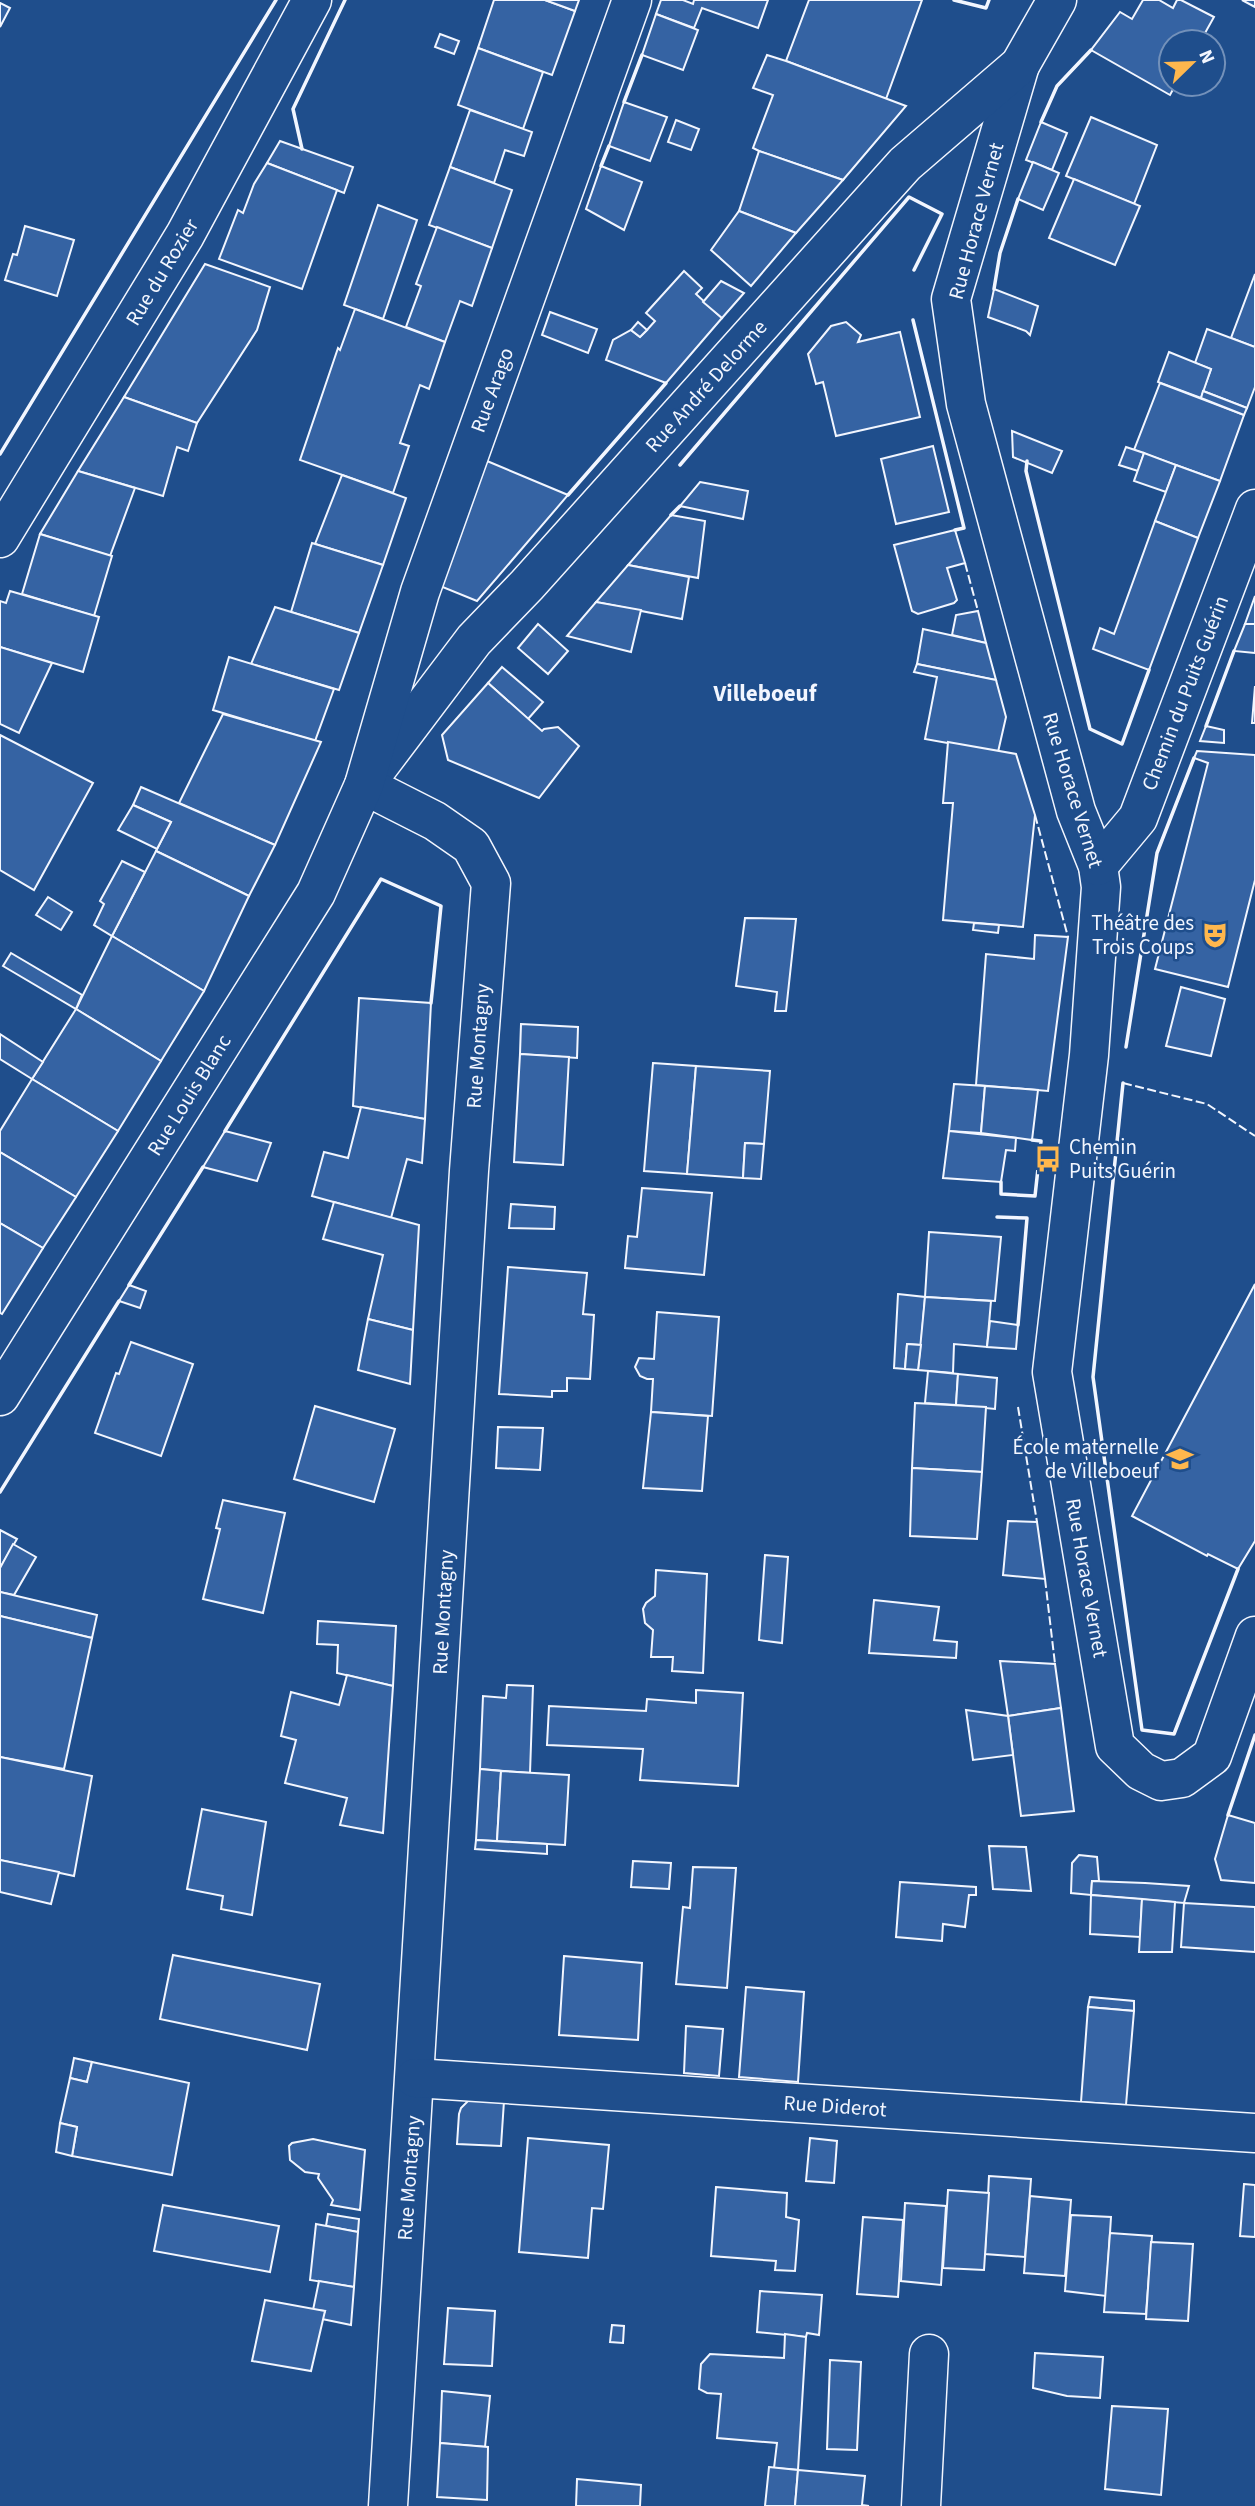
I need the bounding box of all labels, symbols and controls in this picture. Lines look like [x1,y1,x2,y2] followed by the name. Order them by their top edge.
[1157,28,1227,98] north arrow
[1191,46,1221,68] text: N
[941,139,1011,303] street label: Rue Horace Vernet
[118,212,206,331] street label: Rue du Rozier
[638,313,774,459] street label: Rue André Delorme
[463,343,521,437] street label: Rue Arago
[1134,591,1236,795] street label: Chemin du Puits Guérin
[713,677,818,710] district label: Villeboeuf
[1035,709,1111,871] street label: Rue Horace Vernet
[1091,908,1194,962] place label: Théâtre des Trois Coups
[1200,920,1230,950] theatre icon: Théâtre des Trois Coups
[459,982,497,1110] street label: Rue Montagny
[140,1028,239,1162] street label: Rue Louis Blanc
[1069,1132,1176,1186] place label: Chemin Puits Guérin
[1033,1144,1063,1174] bus stop icon: Chemin Puits Guérin
[1012,1432,1160,1486] place label: École maternelle de Villeboeuf
[1165,1444,1195,1474] school or university icon: École maternelle de Villeboeuf
[1058,1496,1116,1660] street label: Rue Horace Vernet
[425,1548,461,1675] street label: Rue Montagny
[782,2087,888,2125] street label: Rue Diderot
[390,2114,428,2242] street label: Rue Montagny

